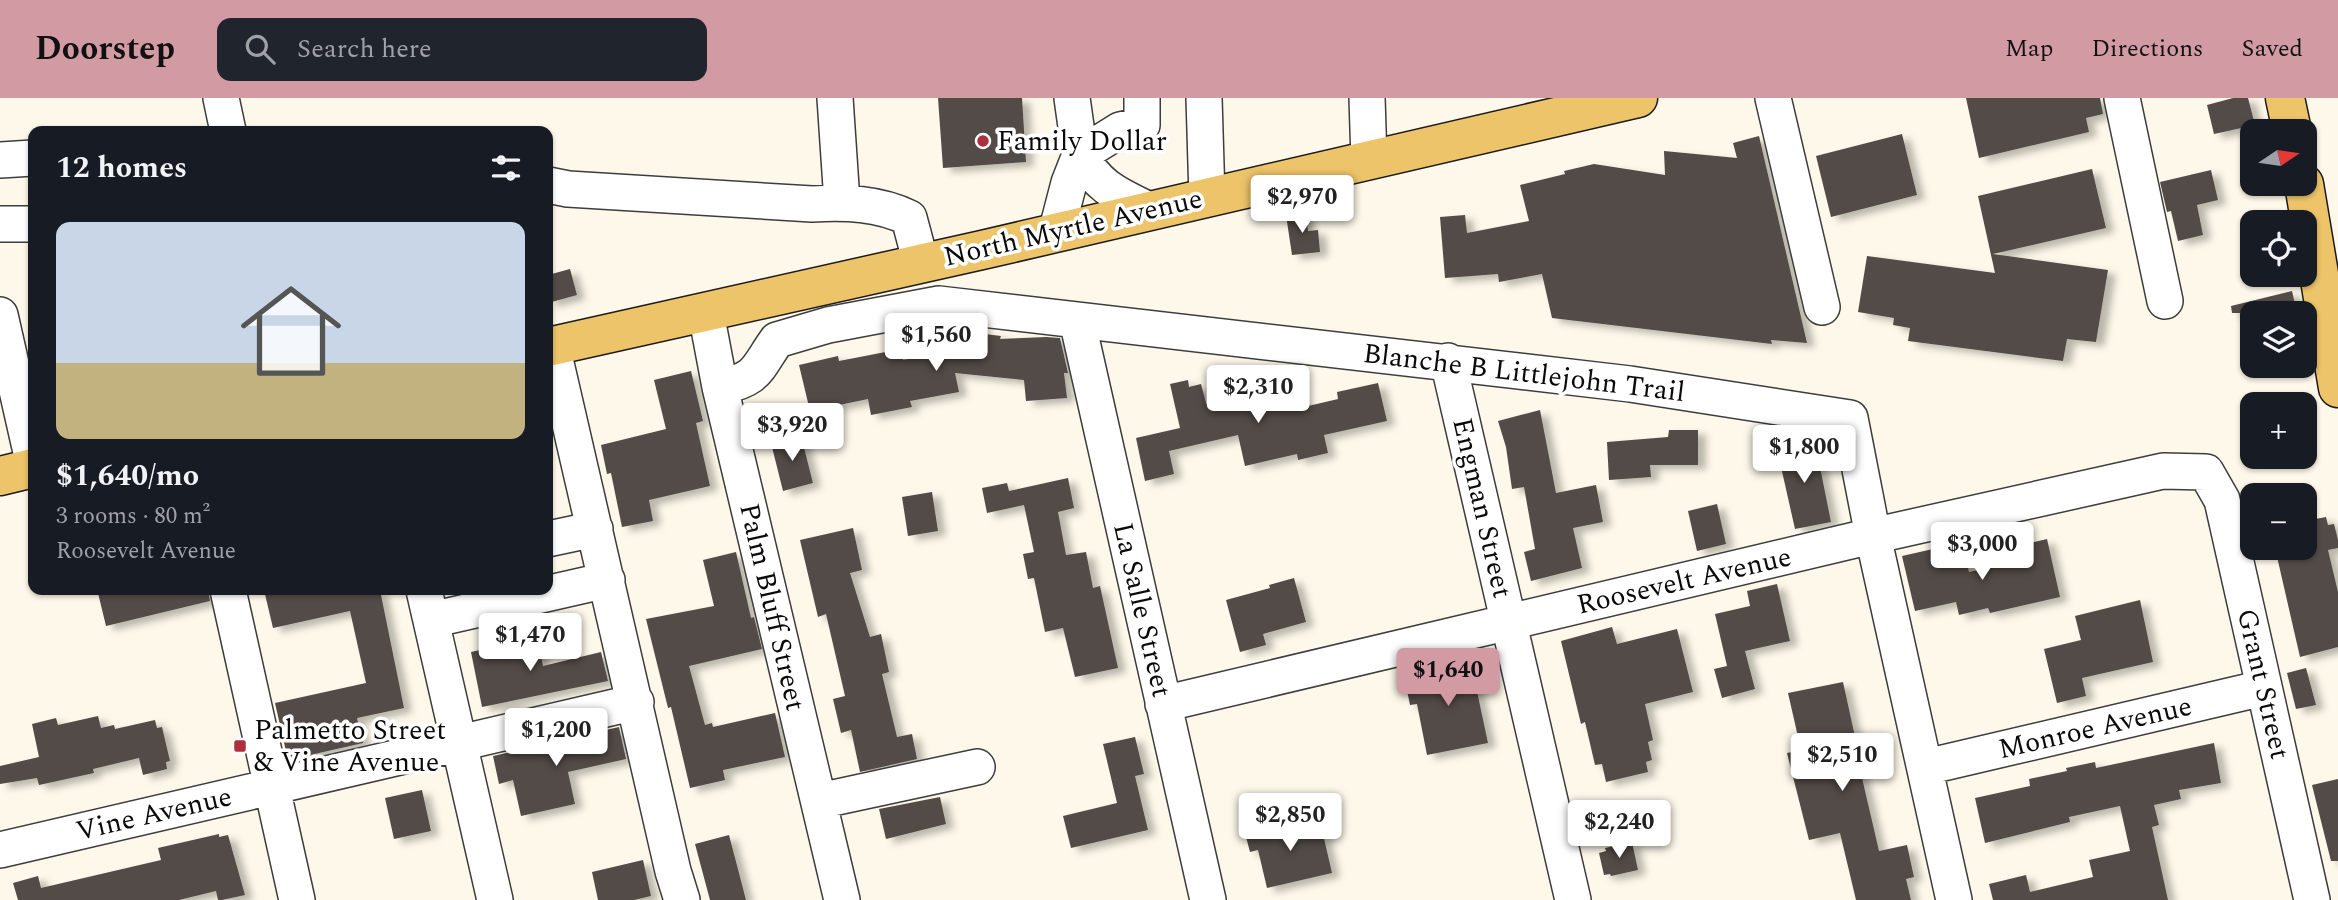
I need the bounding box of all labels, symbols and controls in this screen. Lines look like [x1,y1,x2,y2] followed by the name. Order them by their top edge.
[217,18,707,81] search box
[35,24,175,74] text: Doorstep
[297,29,432,69] text: Search here
[241,30,279,68] icon: search
[2005,31,2053,67] text: Map
[2091,31,2203,67] text: Directions
[2241,31,2303,67] text: Saved
[2240,119,2317,196] north arrow
[2240,119,2317,560] map controls
[997,120,1167,163] place label: Family Dollar
[975,133,991,149] marker: Family Dollar
[56,145,187,191] text: 12 homes
[487,149,525,187] icon: filters
[1245,176,1359,235] pin: $2,970
[939,177,1207,279] street label: North Myrtle Avenue
[1267,180,1337,215] text: $2,970
[2240,210,2317,287] button: locate
[228,268,354,394] icon: home
[2240,301,2317,378] button: layers
[879,314,993,373] pin: $1,560
[901,318,971,353] text: $1,560
[1361,332,1687,414] street label: Blanche B Littlejohn Trail
[1201,366,1315,425] pin: $2,310
[1223,370,1293,405] text: $2,310
[2240,392,2317,469] button: +
[735,404,849,463] pin: $3,920
[757,408,827,443] text: $3,920
[1440,414,1524,602] street label: Engman Street
[1747,426,1861,485] pin: $1,800
[1769,430,1839,465] text: $1,800
[56,453,199,499] text: $1,640/mo
[2240,483,2317,560] button: −
[56,499,210,534] text: 3 rooms · 80 m²
[727,499,817,715] street label: Palm Bluff Street
[1101,519,1183,702] street label: La Salle Street
[1925,522,2039,582] pin: $3,000
[1947,527,2017,562] text: $3,000
[56,534,236,569] text: Roosevelt Avenue
[1572,535,1796,627] street label: Roosevelt Avenue
[2225,604,2301,764] street label: Grant Street
[473,614,587,673] pin: $1,470
[495,618,565,653] text: $1,470
[1391,648,1505,708] pin: $1,640
[1413,653,1483,688] text: $1,640
[1994,685,2196,771] street label: Monroe Avenue
[499,708,613,768] pin: $1,200
[254,709,446,784] place label: Palmetto Street & Vine Avenue
[521,713,591,748] text: $1,200
[1785,734,1899,793] pin: $2,510
[232,738,248,754] marker: Palmetto Street & Vine Avenue
[1807,738,1877,773] text: $2,510
[72,775,236,853] street label: Vine Avenue
[1233,794,1347,853] pin: $2,850
[1255,798,1325,833] text: $2,850
[1562,800,1676,860] pin: $2,240
[1584,805,1654,840] text: $2,240

